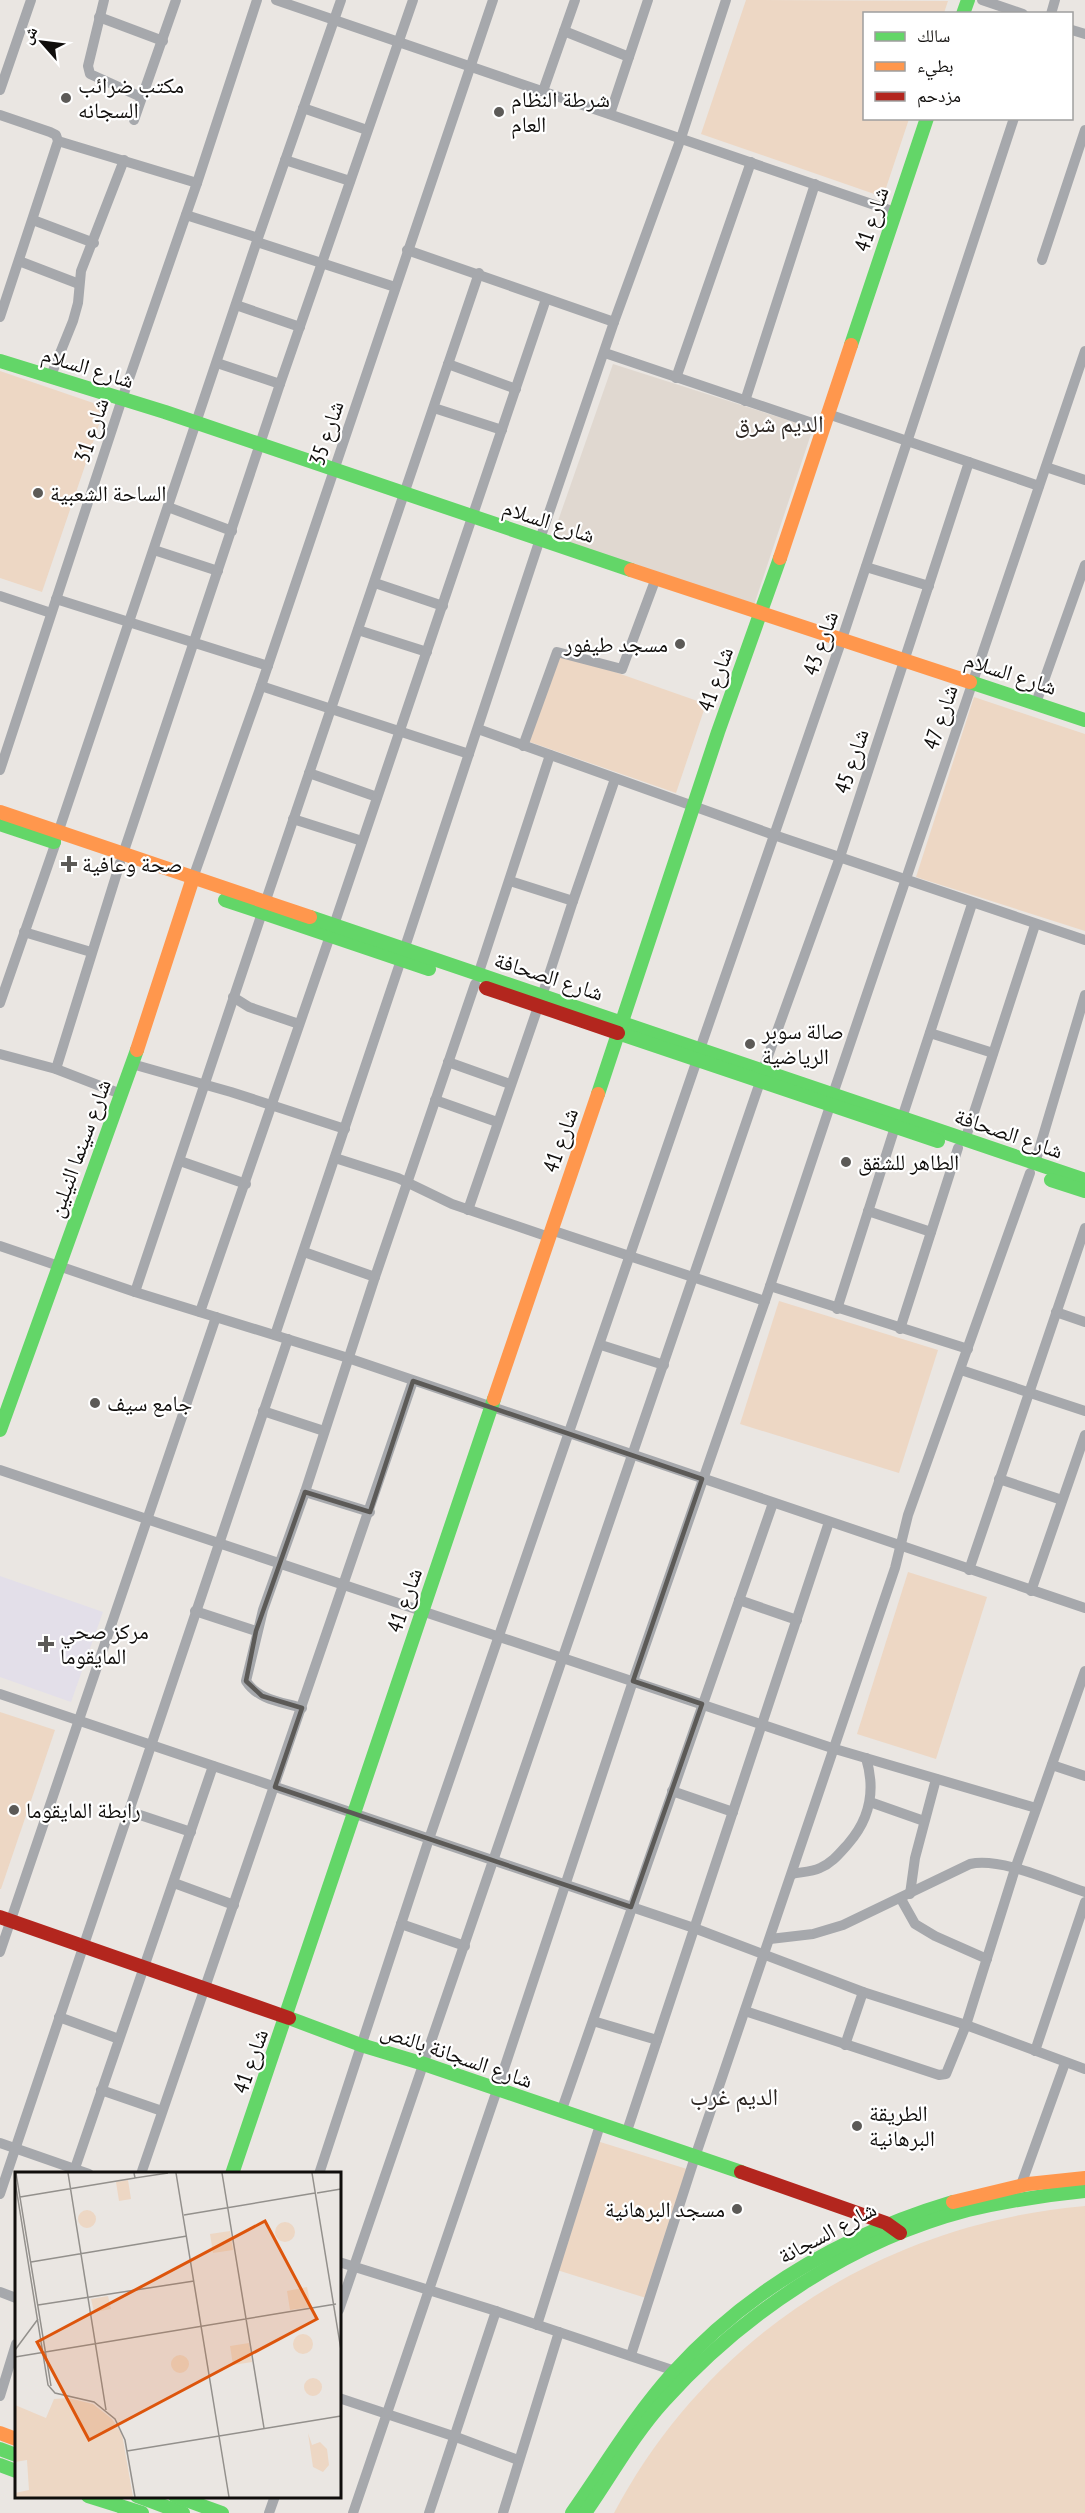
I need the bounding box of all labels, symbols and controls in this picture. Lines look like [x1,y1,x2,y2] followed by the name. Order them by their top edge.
[12,12,72,72] north arrow
[863,12,1073,120] legend
[16,23,42,47] text: ش
[917,24,950,47] text: سالك
[917,54,954,81] text: بطيء
[78,71,184,124] place label: مكتب ضرائب السجانه
[917,84,961,108] text: مزدحم
[511,85,610,139] place label: شرطة النظام العام
[59,91,73,105] marker: مكتب ضرائب السجانه
[492,105,506,119] marker: شرطة النظام العام
[847,183,895,255] street label: شارع 41
[38,340,138,395] street label: شارع السلام
[67,394,115,466] street label: شارع 31
[302,397,350,469] street label: شارع 35
[734,408,824,440] district label: الديم شرق
[50,479,167,507] place label: الساحة الشعبية
[31,486,45,500] marker: الساحة الشعبية
[499,493,599,550] street label: شارع السلام
[796,607,844,679] street label: شارع 43
[563,630,668,658] place label: مسجد طيفور
[673,637,687,651] marker: مسجد طيفور
[691,643,739,715] street label: شارع 41
[961,645,1061,702] street label: شارع السلام
[916,681,964,753] street label: شارع 47
[827,725,875,797] street label: شارع 45
[82,850,183,878] place label: صحة وعافية
[60,855,78,873] marker: صحة وعافية
[491,945,607,1007] street label: شارع الصحافة
[761,1017,844,1070] place label: صالة سوبر الرياضية
[743,1037,757,1051] marker: صالة سوبر الرياضية
[41,1075,117,1221] street label: شارع سينما النيلين
[951,1101,1067,1165] street label: شارع الصحافة
[536,1104,584,1176] street label: شارع 41
[858,1148,959,1176] place label: الطاهر للشقق
[839,1155,853,1169] marker: الطاهر للشقق
[107,1389,192,1417] place label: جامع سيف
[88,1396,102,1410] marker: جامع سيف
[380,1564,428,1636] street label: شارع 41
[60,1617,149,1670] place label: مركز صحي المايقوما
[37,1635,55,1653] marker: مركز صحي المايقوما
[26,1796,141,1824] place label: رابطة المايقوما
[7,1803,21,1817] marker: رابطة المايقوما
[377,2016,537,2094] street label: شارع السجانة بالنص
[226,2025,274,2097] street label: شارع 41
[690,2081,778,2113] district label: الديم غرب
[869,2099,935,2152] place label: الطريقة البرهانية
[850,2119,864,2133] marker: الطريقة البرهانية
[15,2172,340,2498] inset map
[773,2194,881,2270] street label: شارع السجانة
[605,2195,725,2223] place label: مسجد البرهانية
[730,2202,744,2216] marker: مسجد البرهانية

